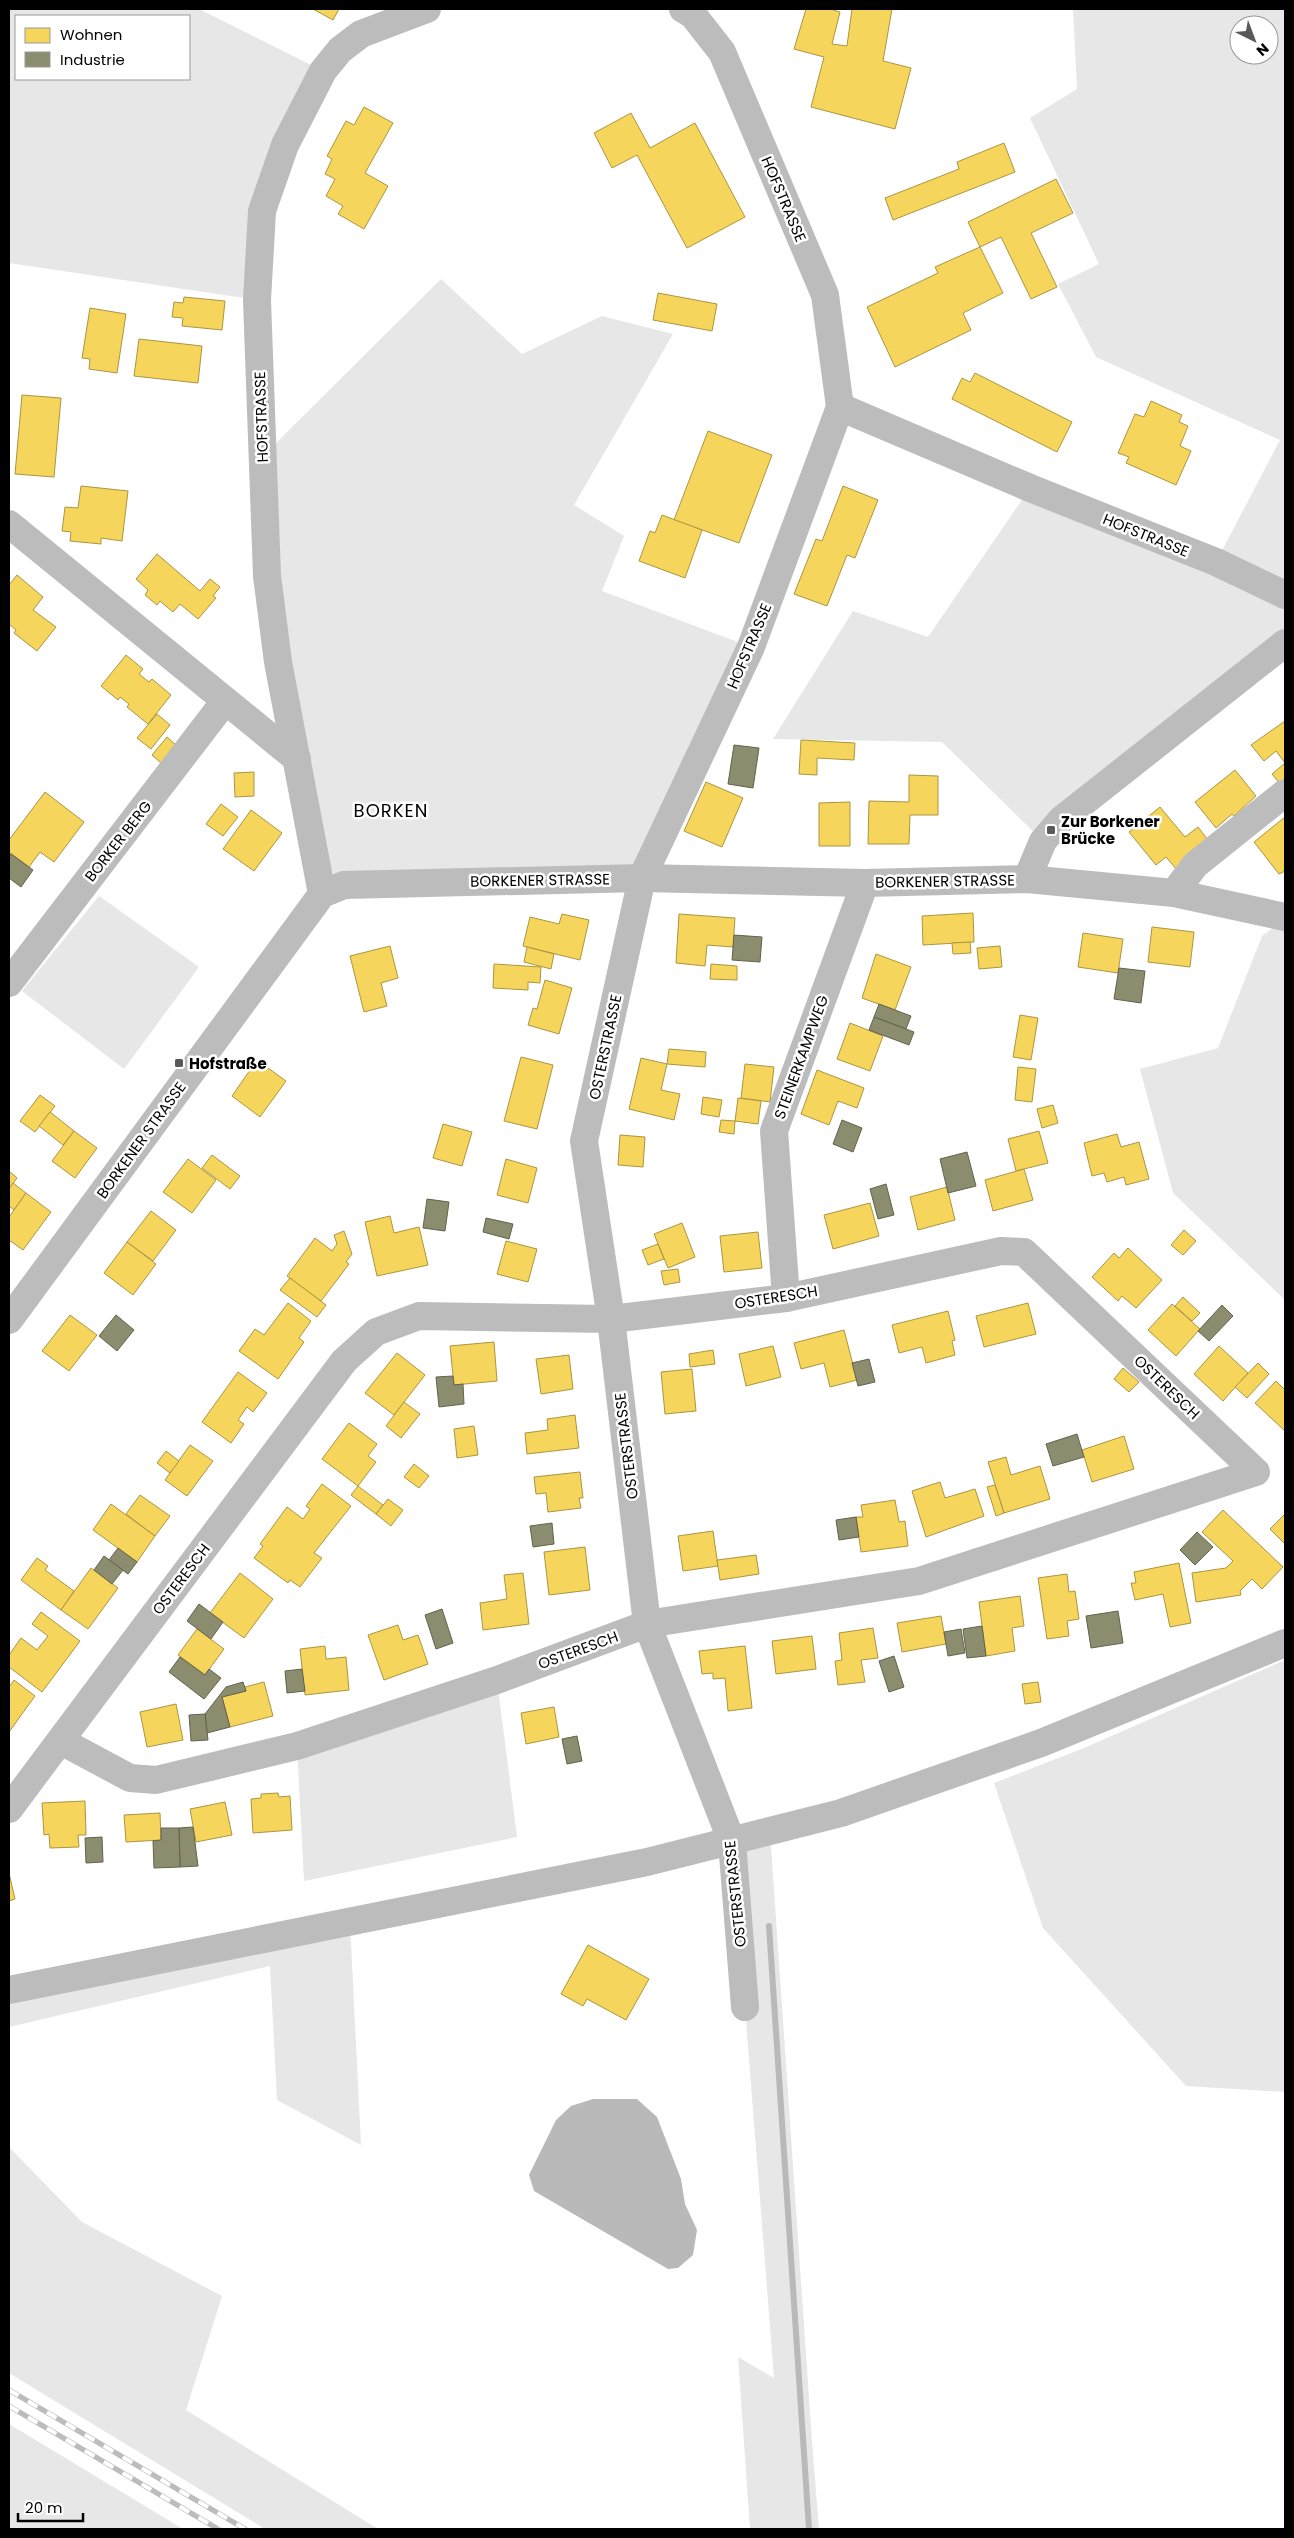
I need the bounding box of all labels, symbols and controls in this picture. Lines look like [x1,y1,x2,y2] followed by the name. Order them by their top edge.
[15,15,190,80] legend
[1229,15,1279,65] north arrow
[60,24,122,45] text: Wohnen
[1252,39,1273,61] text: N
[60,49,125,70] text: Industrie
[757,153,811,245] street label: HOFSTRASSE
[249,371,273,463] street label: HOFSTRASSE
[1100,508,1192,562] street label: HOFSTRASSE
[722,600,776,692] street label: HOFSTRASSE
[80,796,157,886] street label: BORKER BERG
[354,798,428,823] district label: BORKEN
[1061,811,1160,849] place label: Zur Borkener Brücke
[1045,824,1057,836] marker: Zur Borkener Brücke
[470,868,610,892] street label: BORKENER STRASSE
[875,869,1015,893] street label: BORKENER STRASSE
[584,992,626,1102] street label: OSTERSTRASSE
[769,992,833,1122] street label: STEINERKAMPWEG
[189,1053,267,1074] place label: Hofstraße
[173,1057,185,1069] marker: Hofstraße
[91,1077,191,1203] street label: BORKENER STRASSE
[733,1280,819,1314] street label: OSTERESCH
[1129,1350,1205,1424] street label: OSTERESCH
[609,1392,643,1500] street label: OSTERSTRASSE
[147,1539,215,1619] street label: OSTERESCH
[535,1626,621,1674] street label: OSTERESCH
[719,1840,751,1948] street label: OSTERSTRASSE
[18,2490,82,2522] scale bar
[25,2497,63,2518] text: 20 m

